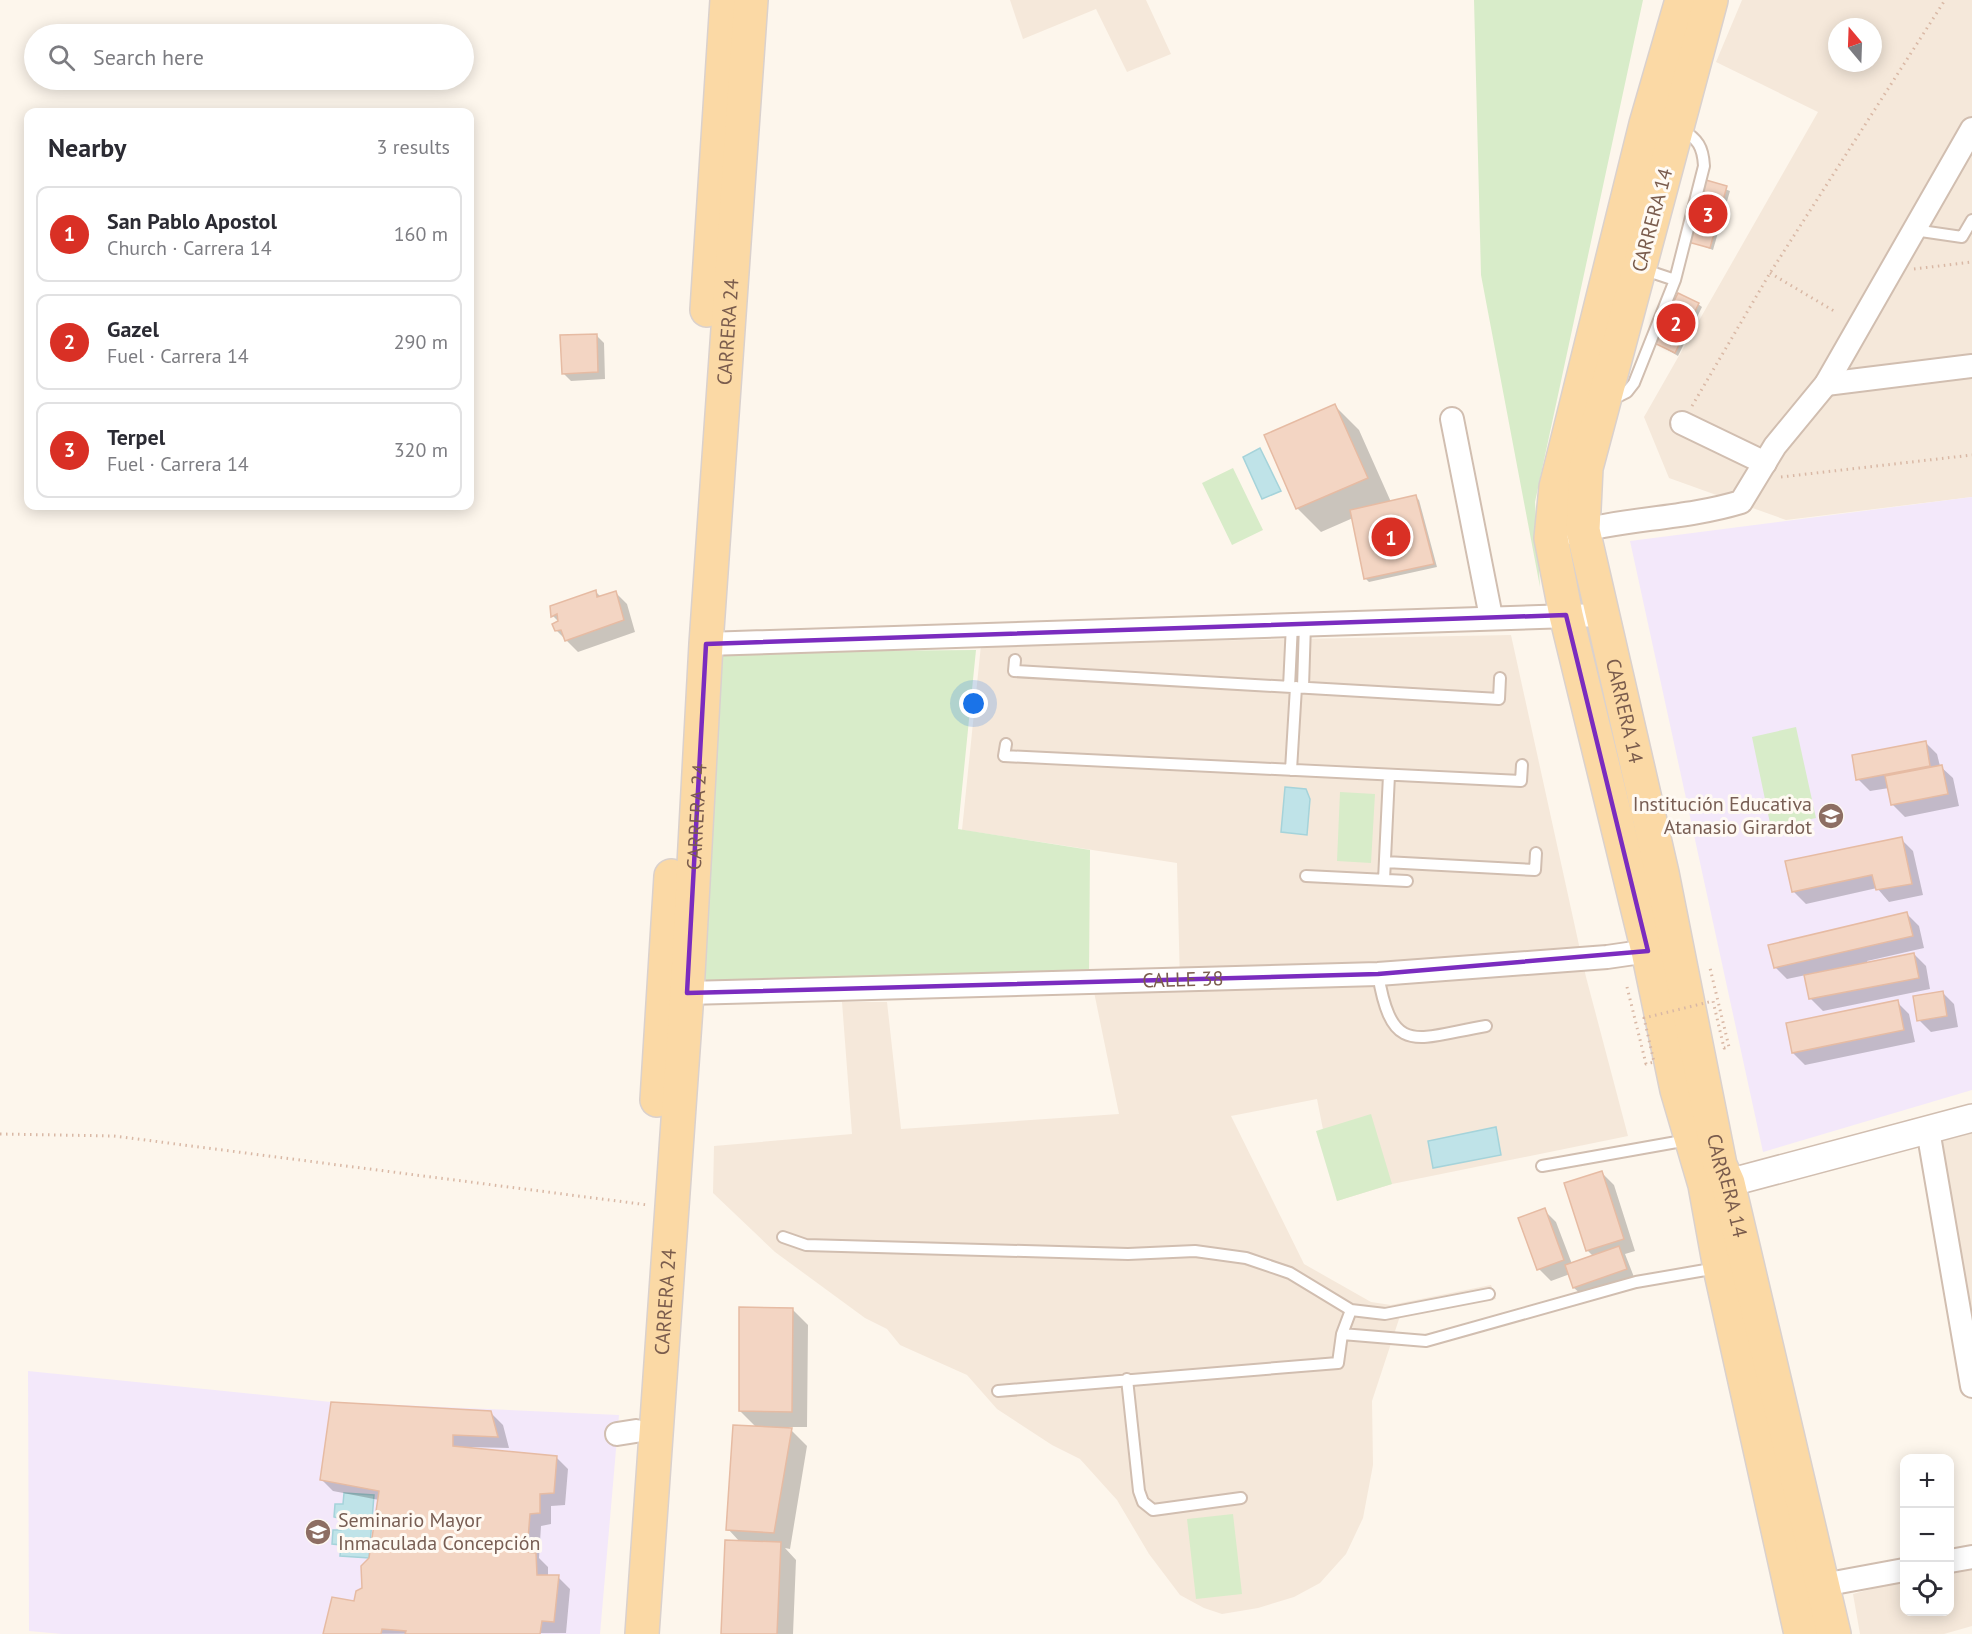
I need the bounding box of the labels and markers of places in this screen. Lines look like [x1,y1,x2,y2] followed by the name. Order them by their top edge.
[1688,192,1728,236] pin: 3
[1656,300,1696,346] pin: 2
[1372,514,1410,560] pin: 1
[1633,791,1812,840] place label: Institución Educativa Atanasio Girardot
[1816,801,1846,831] school or university icon: Institución Educativa Atanasio Girardot
[338,1507,540,1556] place label: Seminario Mayor Inmaculada Concepción
[303,1517,333,1547] school or university icon: Seminario Mayor Inmaculada Concepción

